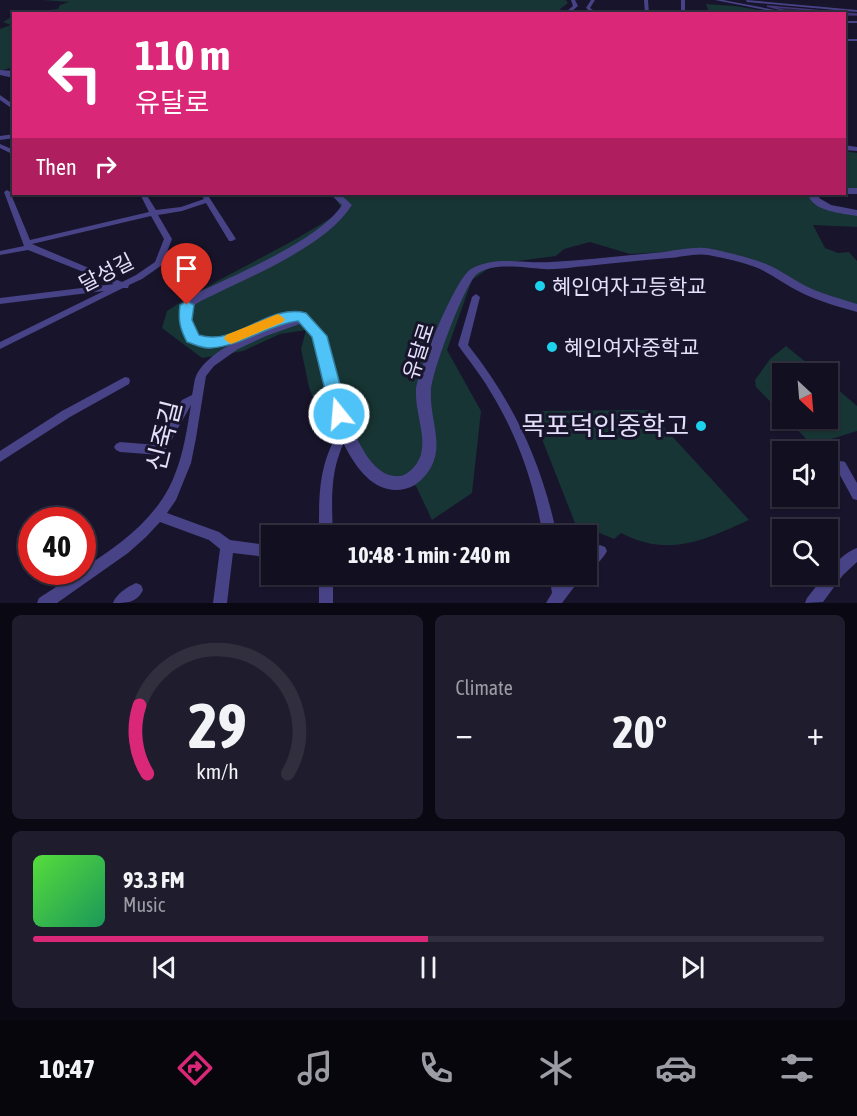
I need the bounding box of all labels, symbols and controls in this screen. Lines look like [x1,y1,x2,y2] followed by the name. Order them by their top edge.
[135,31,230,79] text: 110 m
[36,36,114,114] icon: left
[135,87,210,118] text: 유달로
[89,150,122,183] icon: right
[36,154,77,180] text: Then
[161,243,212,305] pin
[75,248,137,296] street label: 달성길
[170,252,203,285] icon: arrive
[552,274,707,298] place label: 혜인여자고등학교
[533,279,547,293] marker: 혜인여자고등학교
[398,320,438,382] street label: 유달로
[564,335,699,359] place label: 혜인여자중학교
[545,340,559,354] marker: 혜인여자중학교
[772,363,838,429] north arrow
[772,363,838,585] map controls
[307,382,371,446] position arrow
[141,398,187,474] street label: 신죽길
[522,411,689,441] place label: 목포덕인중학고
[694,419,708,433] marker: 목포덕인중학고
[772,441,838,507] button: sound
[18,507,96,585] speed limit sign: 40
[772,519,838,585] button: search
[348,542,510,568] text: 10:48 · 1 min · 240 m
[456,676,513,699] text: Climate
[188,690,247,761] text: 29
[612,706,667,758] text: 20°
[456,714,473,752] text: −
[807,714,824,752] text: +
[196,759,239,784] text: km/h
[123,867,185,893] text: 93.3 FM
[123,893,165,916] text: Music
[148,951,181,984] icon: previous
[412,951,445,984] icon: pause
[676,951,709,984] icon: next
[174,1047,216,1089] icon: directions
[294,1047,336,1089] icon: music
[415,1047,457,1089] icon: phone
[535,1047,577,1089] icon: climate
[655,1047,697,1089] icon: car
[776,1047,818,1089] icon: filters
[39,1053,95,1084] text: 10:47

